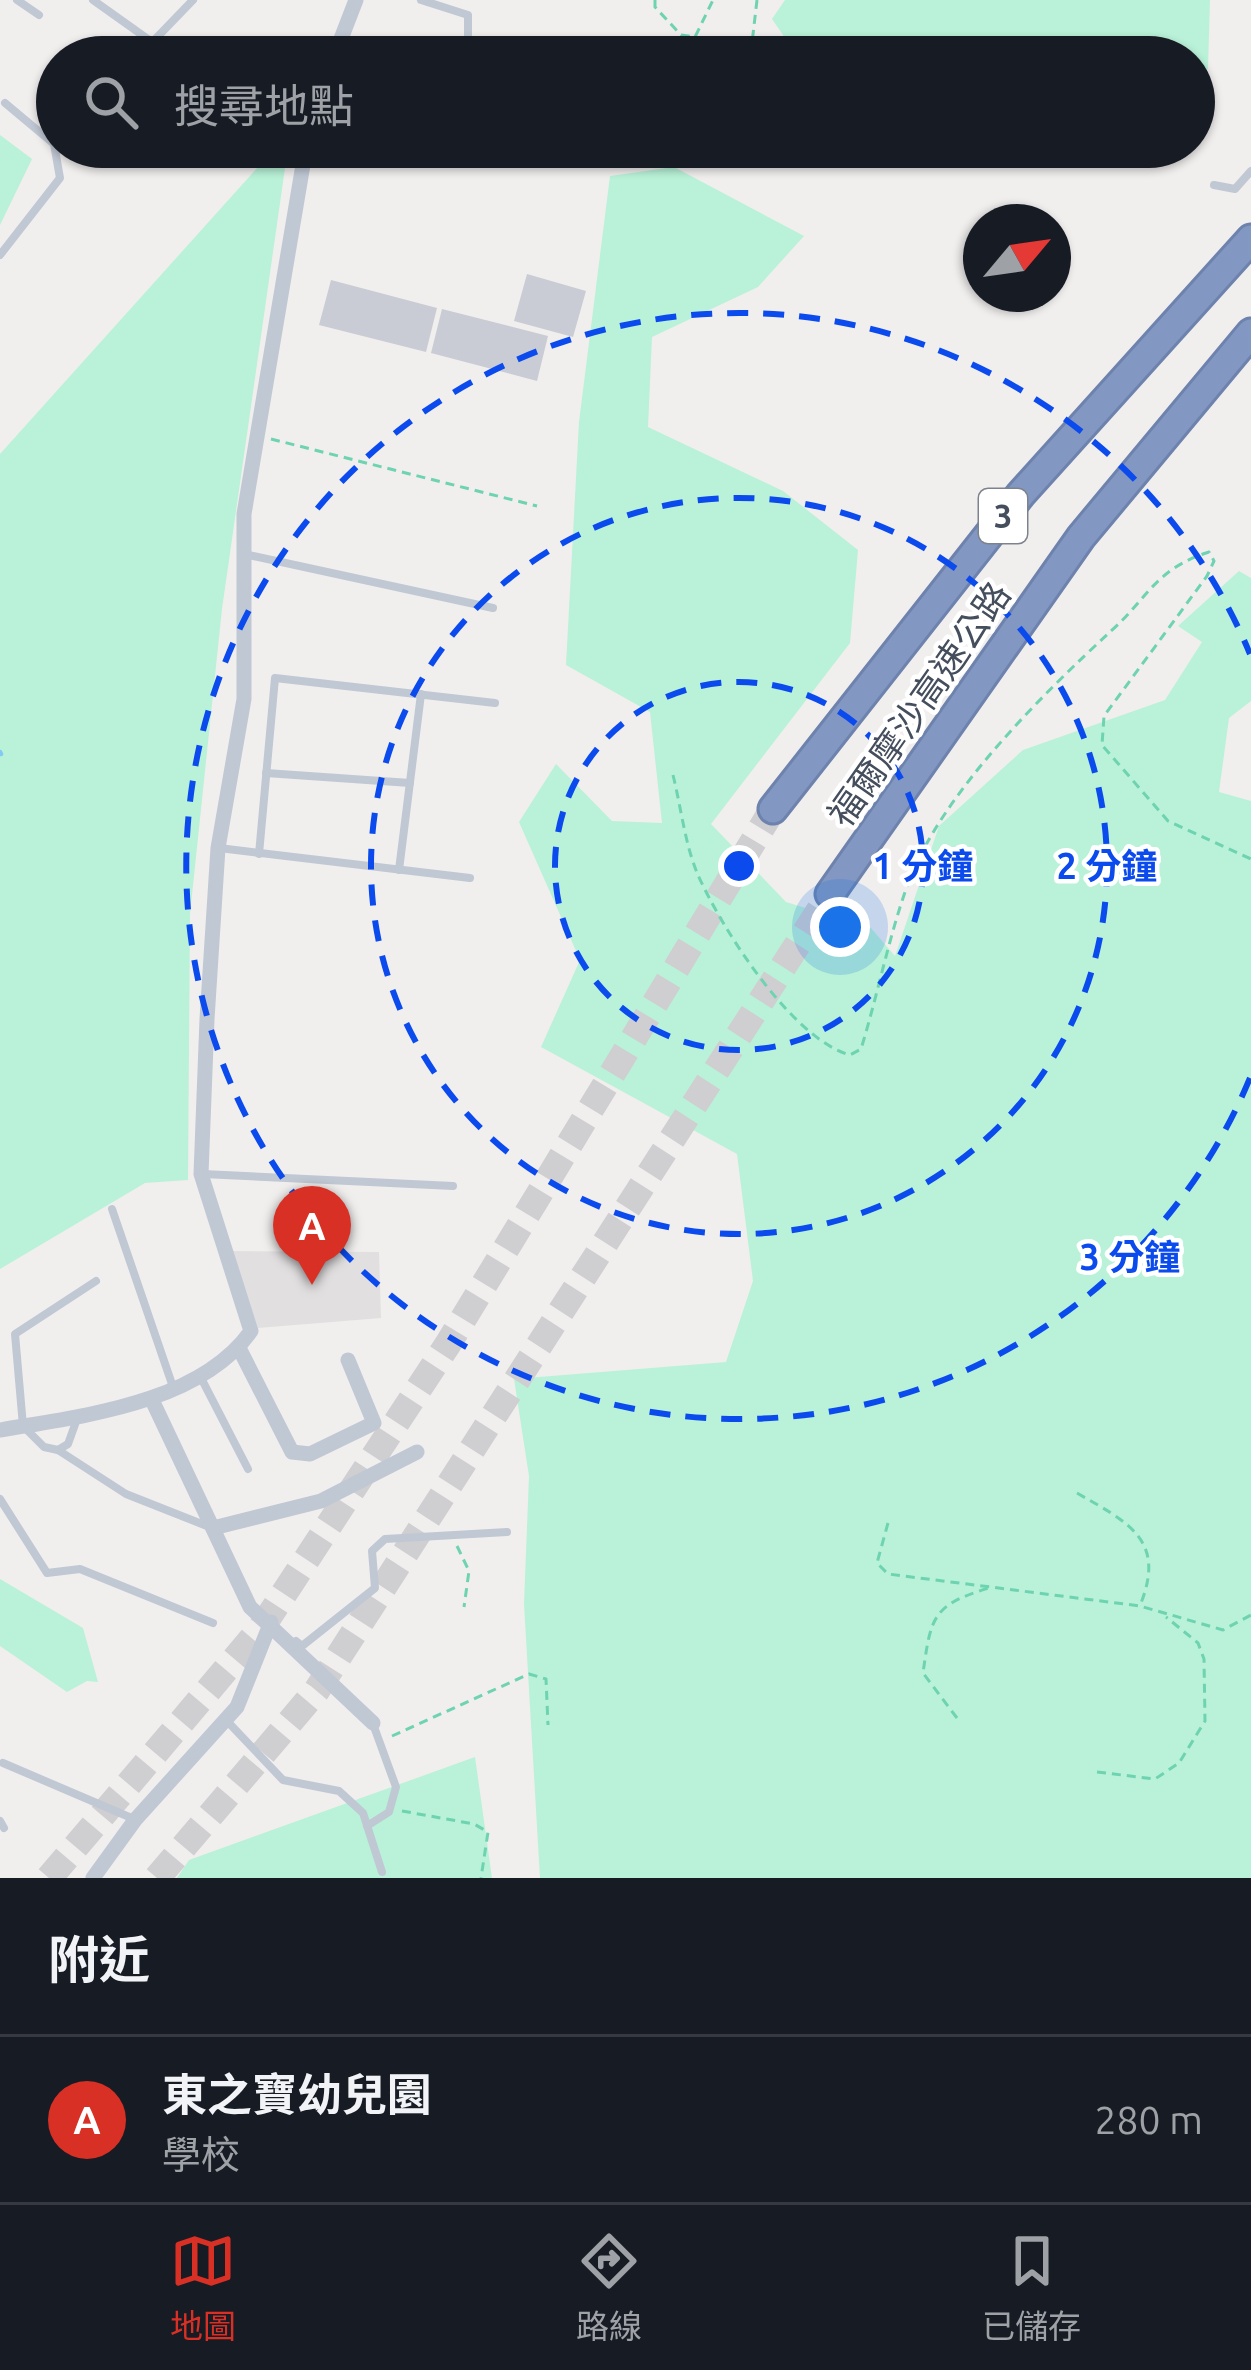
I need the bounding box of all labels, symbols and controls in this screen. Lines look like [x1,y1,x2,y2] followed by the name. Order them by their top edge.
[36,36,1215,168] search box
[78,69,144,135] icon: search
[174,80,354,131] text: 搜尋地點
[963,204,1071,312] north arrow
[979,489,1027,543] road number: 3
[819,574,1018,833] street label: 福爾摩沙高速公路
[718,845,760,887] centre of rings
[873,845,973,886] text: 1 分鐘
[1057,845,1157,886] text: 2 分鐘
[810,897,870,957] your location
[273,1186,351,1285] pin: A
[1080,1236,1180,1277] text: 3 分鐘
[48,1930,150,1988] text: 附近
[162,2069,432,2120] text: 東之寶幼兒園
[73,2098,101,2141] text: A
[1094,2098,1203,2141] text: 280 m
[162,2133,240,2176] text: 學校
[170,2228,236,2348] tab: 地圖
[576,2228,642,2348] tab: 路線
[982,2228,1081,2348] tab: 已儲存

